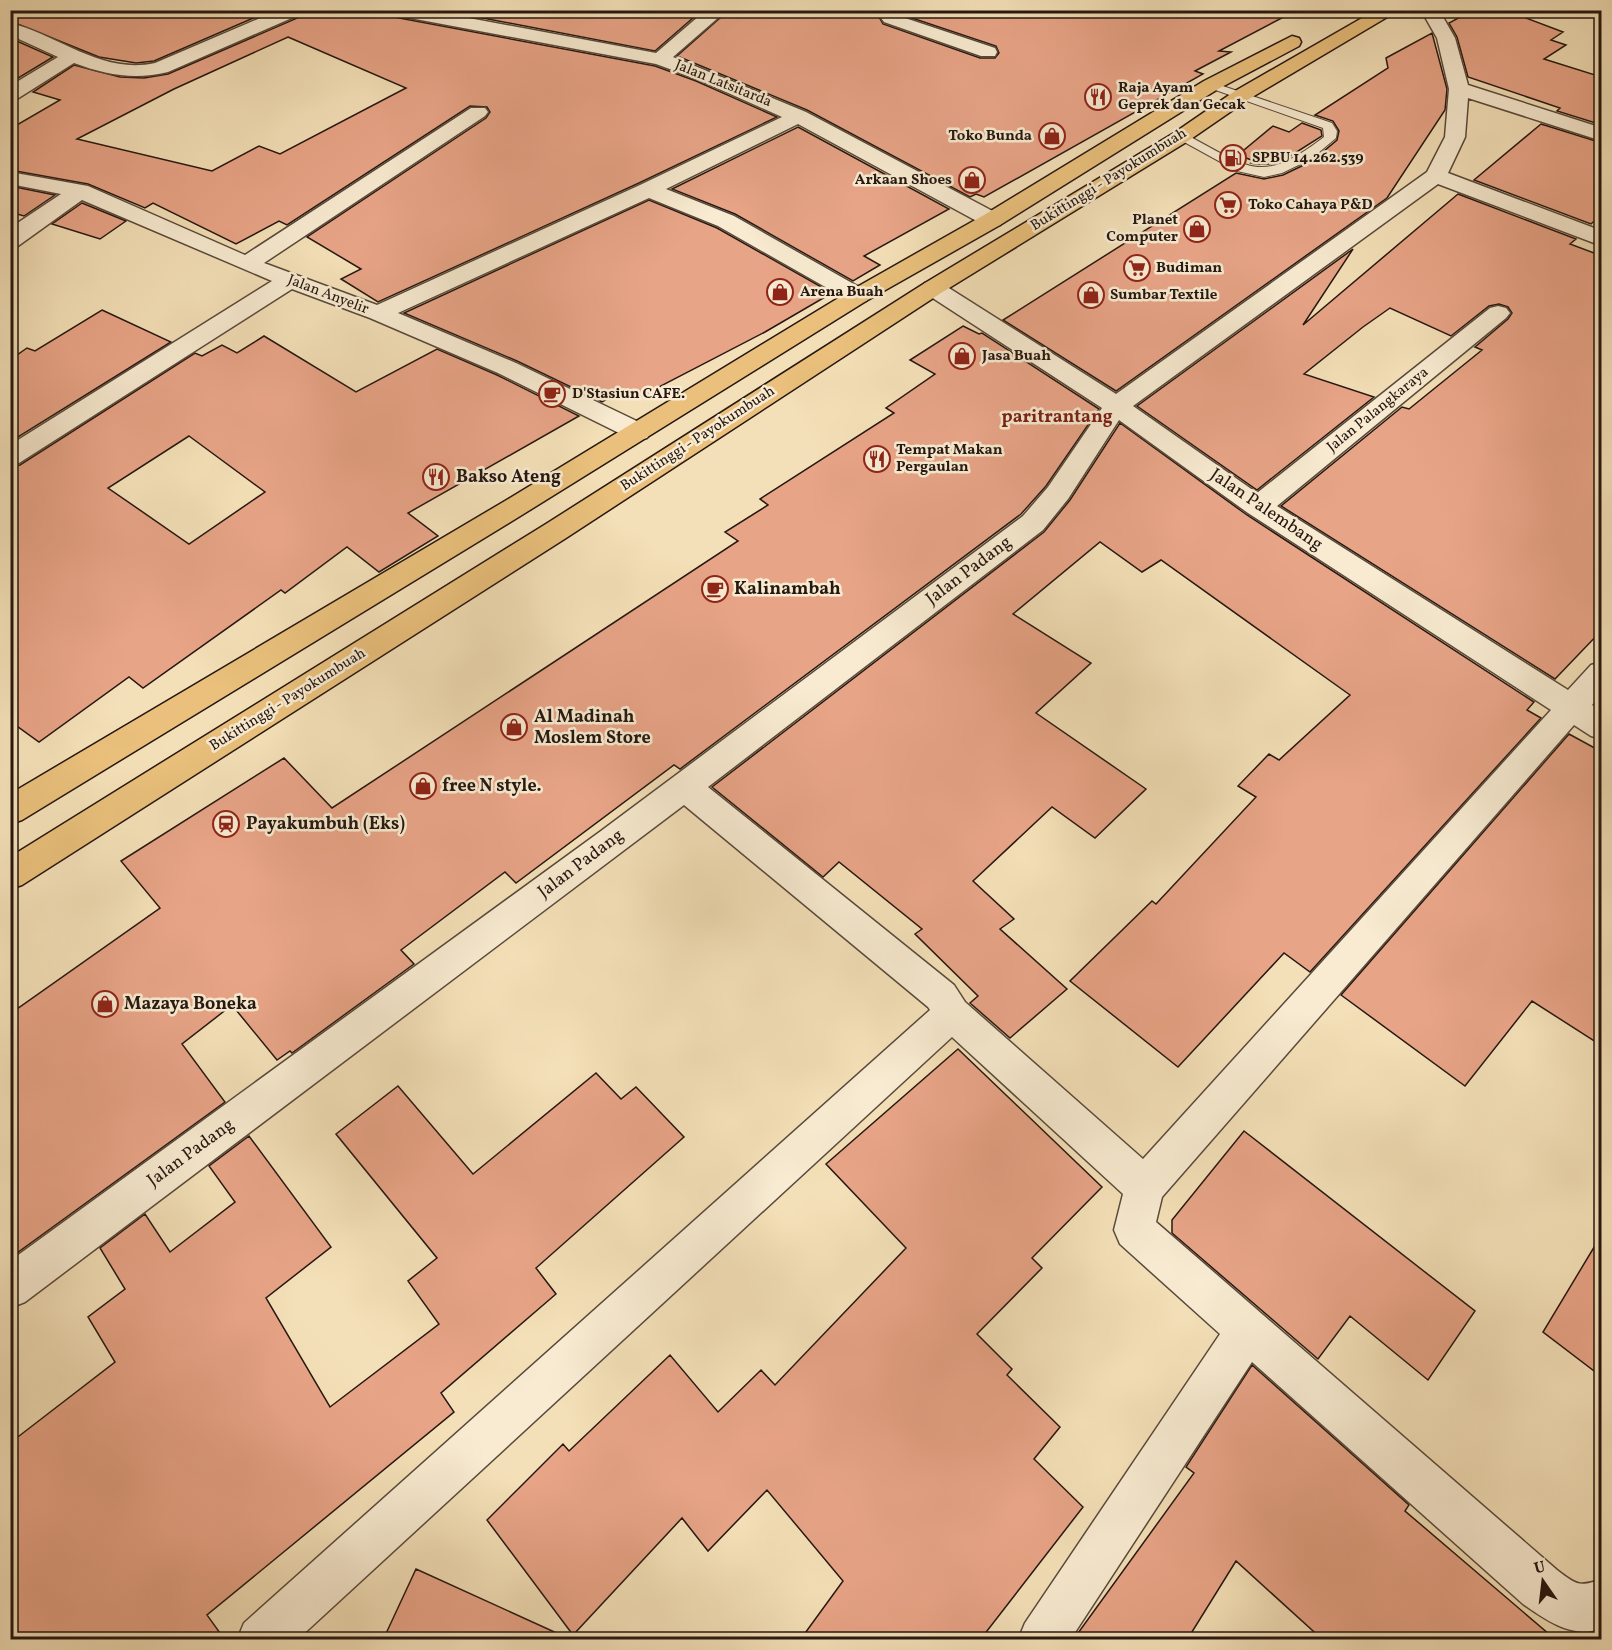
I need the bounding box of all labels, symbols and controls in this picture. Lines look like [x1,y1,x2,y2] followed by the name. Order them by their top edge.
[671,55,775,113] street label: Jalan Latsitarda
[1118,78,1246,116] place label: Raja Ayam Geprek dan Gecak
[1083,82,1113,112] restaurant icon: Raja Ayam Geprek dan Gecak
[1037,121,1067,151] shop icon: Toko Bunda
[1027,123,1191,237] street label: Bukittinggi - Payokumbuah
[948,126,1032,147] place label: Toko Bunda
[1218,143,1248,173] fuel station icon: SPBU 14.262.539
[1252,148,1364,169] place label: SPBU 14.262.539
[957,165,987,195] shop icon: Arkaan Shoes
[855,170,952,191] place label: Arkaan Shoes
[1213,190,1243,220] supermarket icon: Toko Cahaya P&D
[1248,195,1373,216] place label: Toko Cahaya P&D
[1106,210,1178,248] place label: Planet Computer
[1182,214,1212,244] shop icon: Planet Computer
[1122,253,1152,283] supermarket icon: Budiman
[1156,258,1222,279] place label: Budiman
[284,270,372,320] street label: Jalan Anyelir
[765,277,795,307] shop icon: Arena Buah
[1076,280,1106,310] shop icon: Sumbar Textile
[800,282,884,303] place label: Arena Buah
[1110,285,1218,306] place label: Sumbar Textile
[947,341,977,371] shop icon: Jasa Buah
[981,346,1051,367] place label: Jasa Buah
[1323,362,1433,458] street label: Jalan Palangkaraya
[537,379,567,409] cafe icon: D'Stasiun CAFE.
[617,381,779,497] street label: Bukittinggi - Payokumbuah
[572,384,685,405] place label: D'Stasiun CAFE.
[1001,405,1113,430] district label: paritrantang
[896,440,1003,478] place label: Tempat Makan Pergaulan
[862,444,892,474] restaurant icon: Tempat Makan Pergaulan
[421,462,451,492] restaurant icon: Bakso Ateng
[1204,463,1328,557] street label: Jalan Palembang
[456,465,561,490] place label: Bakso Ateng
[921,530,1017,612] street label: Jalan Padang
[700,574,730,604] cafe icon: Kalinambah
[734,577,841,602] place label: Kalinambah
[206,643,370,757] street label: Bukittinggi - Payokumbuah
[534,705,651,751] place label: Al Madinah Moslem Store
[499,712,529,742] shop icon: Al Madinah Moslem Store
[408,771,438,801] shop icon: free N style.
[442,774,542,799] place label: free N style.
[211,809,241,839] station icon: Payakumbuh (Eks)
[246,812,405,837] place label: Payakumbuh (Eks)
[533,823,629,905] street label: Jalan Padang
[90,989,120,1019] shop icon: Mazaya Boneka
[124,992,257,1017] place label: Mazaya Boneka
[142,1113,240,1193] street label: Jalan Padang
[1513,1551,1573,1611] north arrow
[1532,1556,1548,1580] text: U

